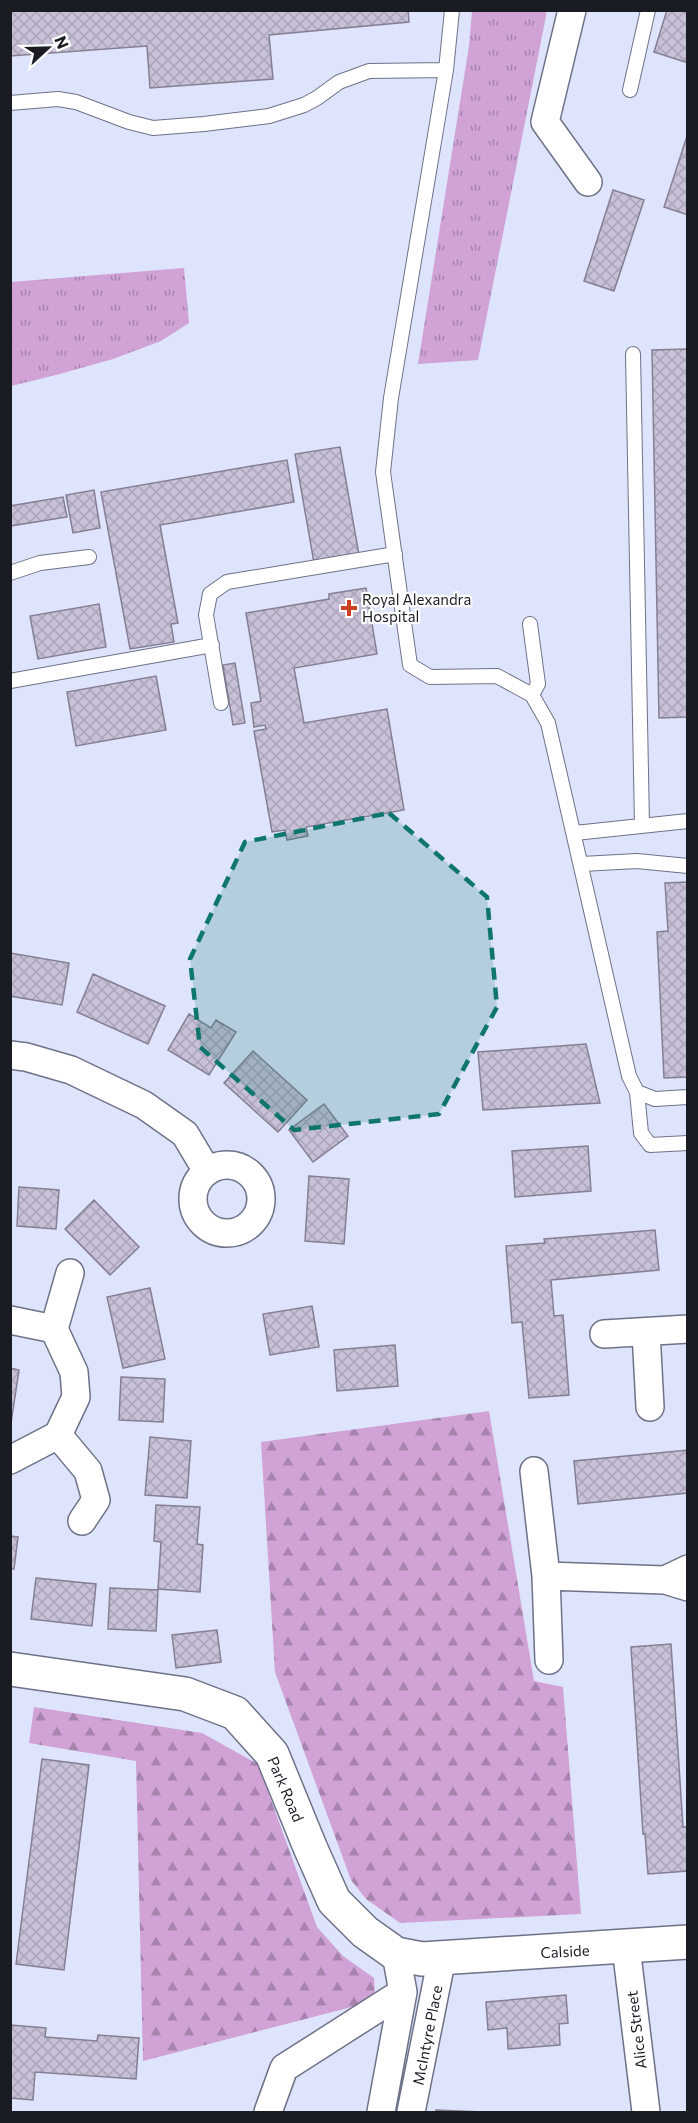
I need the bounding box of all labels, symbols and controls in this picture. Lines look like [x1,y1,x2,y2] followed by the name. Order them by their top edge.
[18,18,78,78] north arrow
[51,33,73,51] text: N
[362,590,471,625] place label: Royal Alexandra Hospital
[340,599,358,617] marker: Royal Alexandra Hospital
[264,1754,308,1824] street label: Park Road
[540,1941,590,1961] street label: Calside
[408,1983,446,2086] street label: McIntyre Place
[622,1990,650,2070] street label: Alice Street

